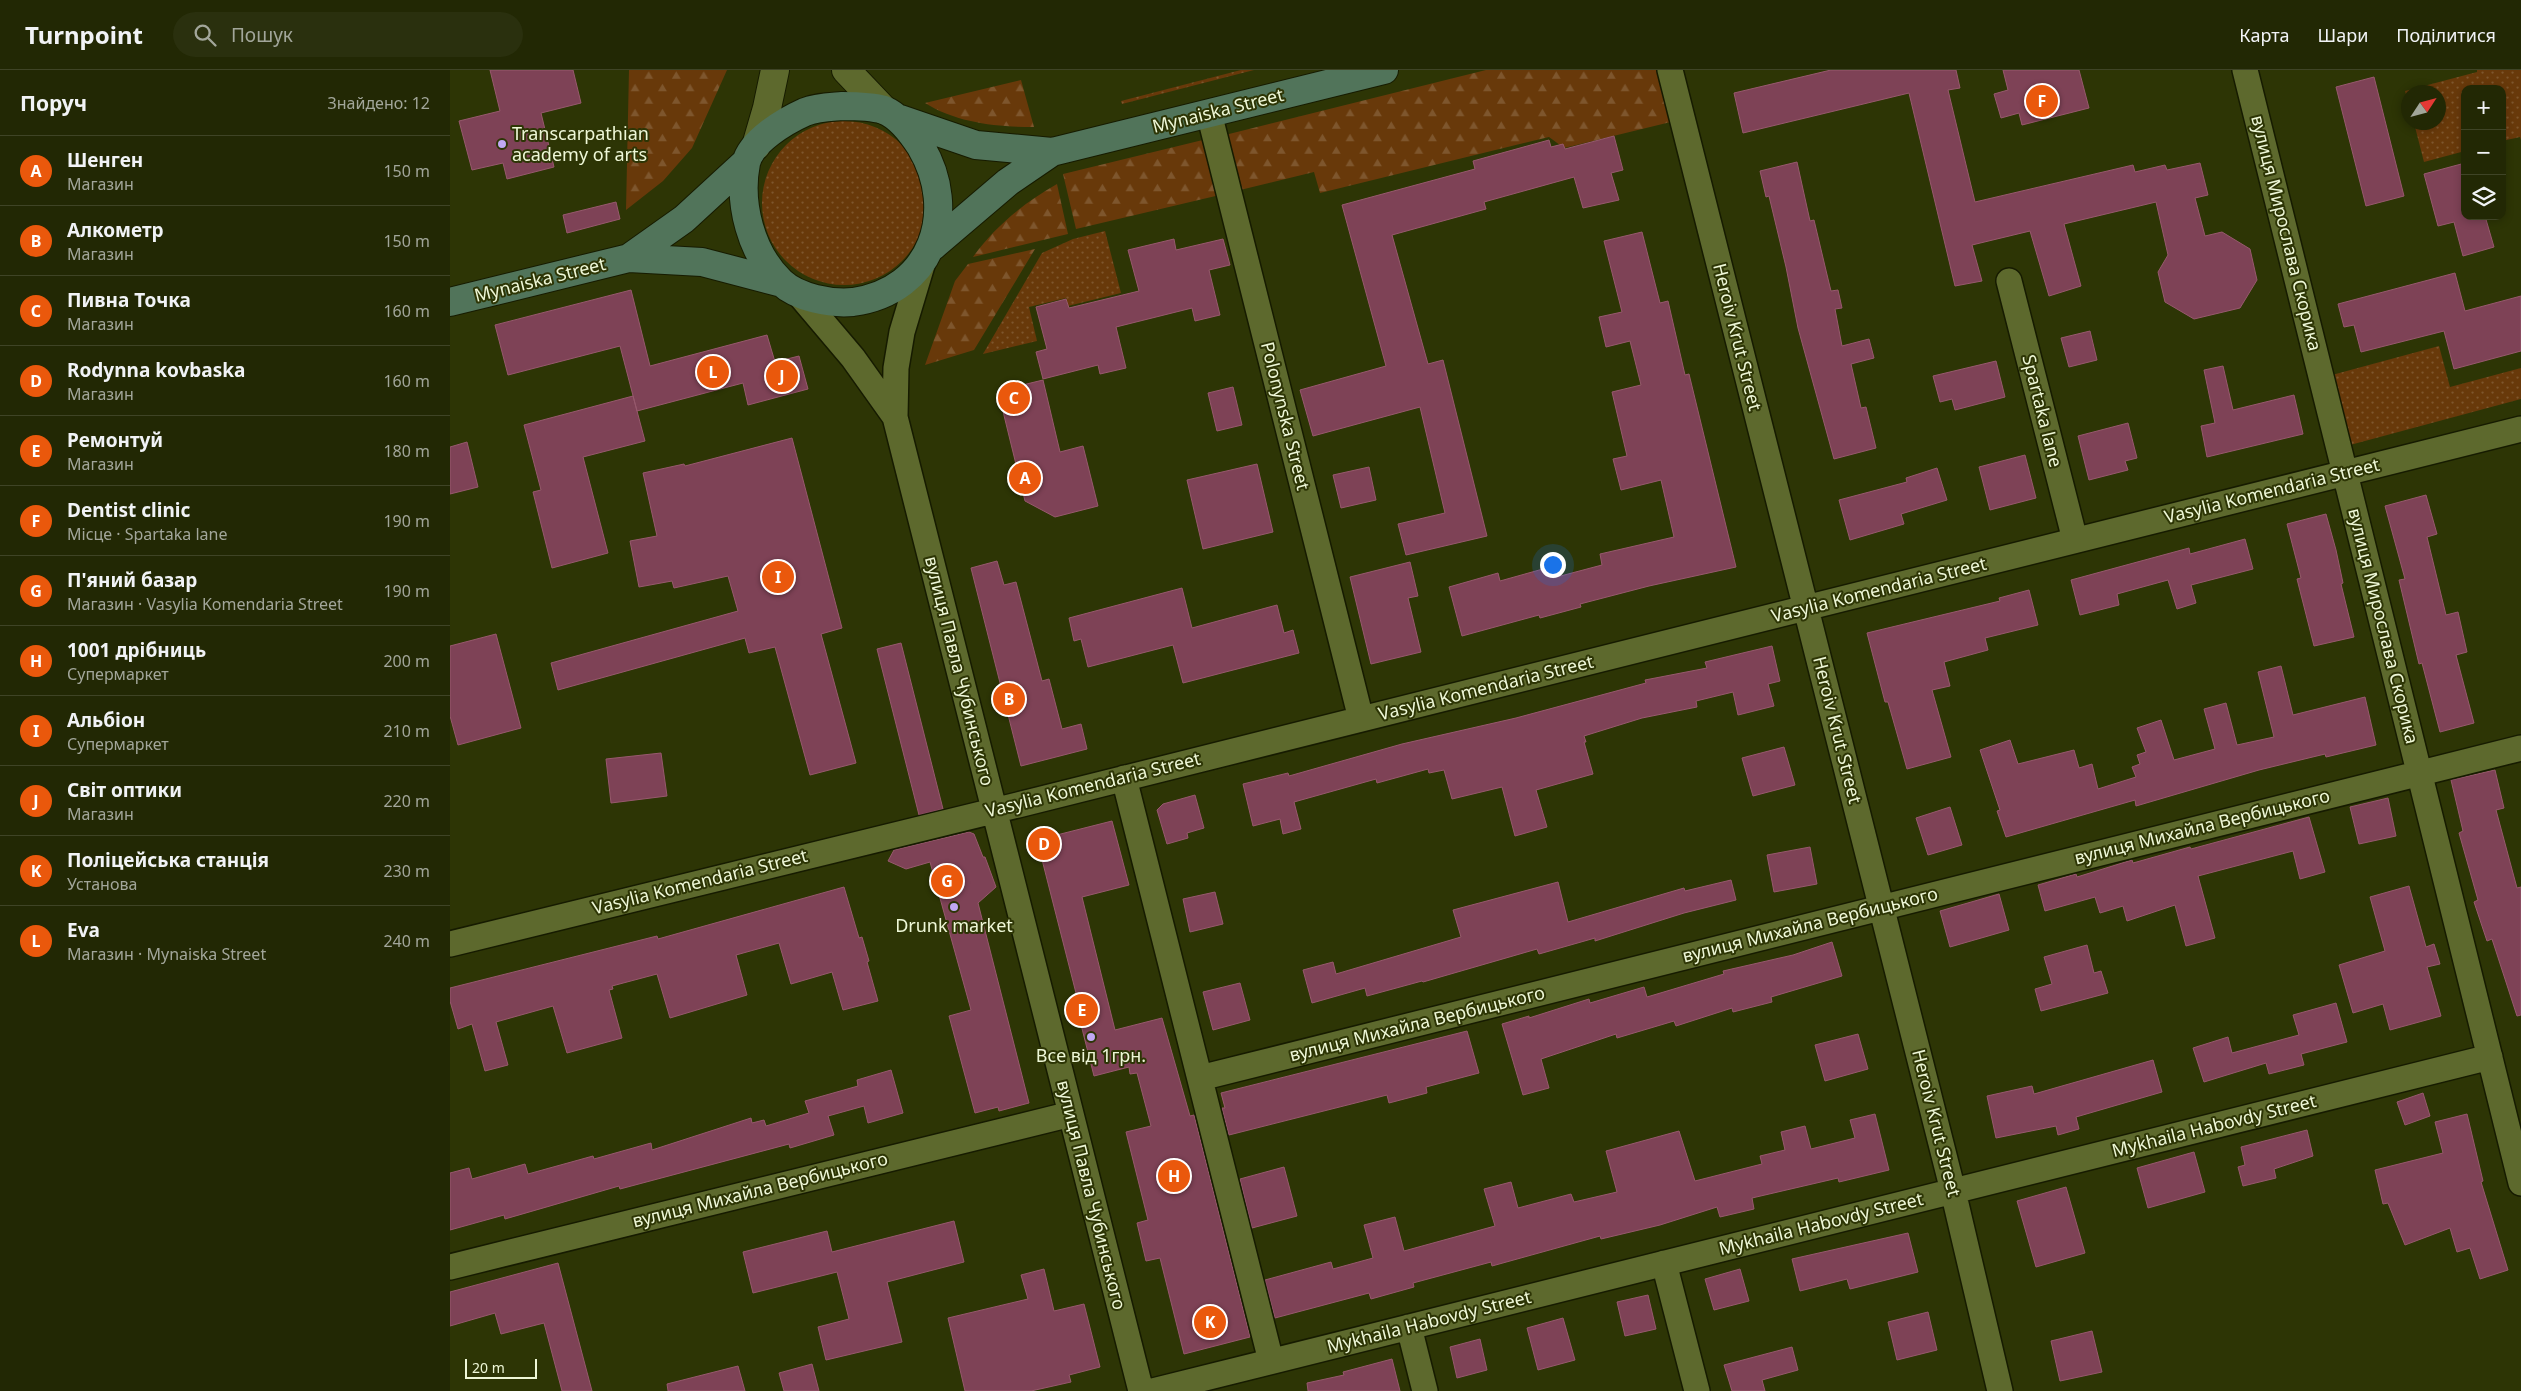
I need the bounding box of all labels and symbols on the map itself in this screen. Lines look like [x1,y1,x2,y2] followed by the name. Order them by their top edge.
[1150,82,1286,138] street label: Mynaiska Street
[2026,82,2058,120] pin: F
[2401,85,2446,130] north arrow
[2246,112,2328,353] street label: вулиця Мирослава Скорика
[512,121,649,166] place label: Transcarpathian academy of arts
[496,138,508,150] marker: Transcarpathian academy of arts
[472,251,608,307] street label: Mynaiska Street
[1708,261,1768,413] street label: Heroiv Krut Street
[1256,339,1316,493] street label: Polonynska Street
[2017,352,2069,470] street label: Spartaka lane
[697,353,729,391] pin: L
[766,357,798,395] pin: J
[998,379,1030,417] pin: C
[2162,452,2382,528] street label: Vasylia Komendaria Street
[1009,459,1041,497] pin: A
[2343,505,2425,746] street label: вулиця Мирослава Скорика
[1769,551,1989,627] street label: Vasylia Komendaria Street
[1540,552,1566,578] your location
[920,553,1000,788] street label: вулиця Павла Чубинського
[762,558,794,596] pin: I
[1376,649,1596,725] street label: Vasylia Komendaria Street
[1808,654,1868,806] street label: Heroiv Krut Street
[993,680,1025,718] pin: B
[983,746,1203,822] street label: Vasylia Komendaria Street
[2072,783,2332,869] street label: вулиця Михайла Вербицького
[1028,825,1060,863] pin: D
[590,843,810,919] street label: Vasylia Komendaria Street
[931,862,963,900] pin: G
[1680,881,1940,967] street label: вулиця Михайла Вербицького
[948,901,960,913] marker: Drunk market
[895,913,1013,937] place label: Drunk market
[1287,980,1547,1066] street label: вулиця Михайла Вербицького
[1066,991,1098,1029] pin: E
[1085,1031,1097,1043] marker: Все від 1грн.
[1036,1043,1146,1067] place label: Все від 1грн.
[1907,1047,1967,1199] street label: Heroiv Krut Street
[1052,1077,1132,1312] street label: вулиця Павла Чубинського
[2109,1088,2319,1162] street label: Mykhaila Habovdy Street
[630,1146,890,1232] street label: вулиця Михайла Вербицького
[1158,1157,1190,1195] pin: H
[1716,1186,1926,1260] street label: Mykhaila Habovdy Street
[1324,1284,1534,1358] street label: Mykhaila Habovdy Street
[1194,1303,1226,1341] pin: K
[465,1356,538,1379] scale bar

